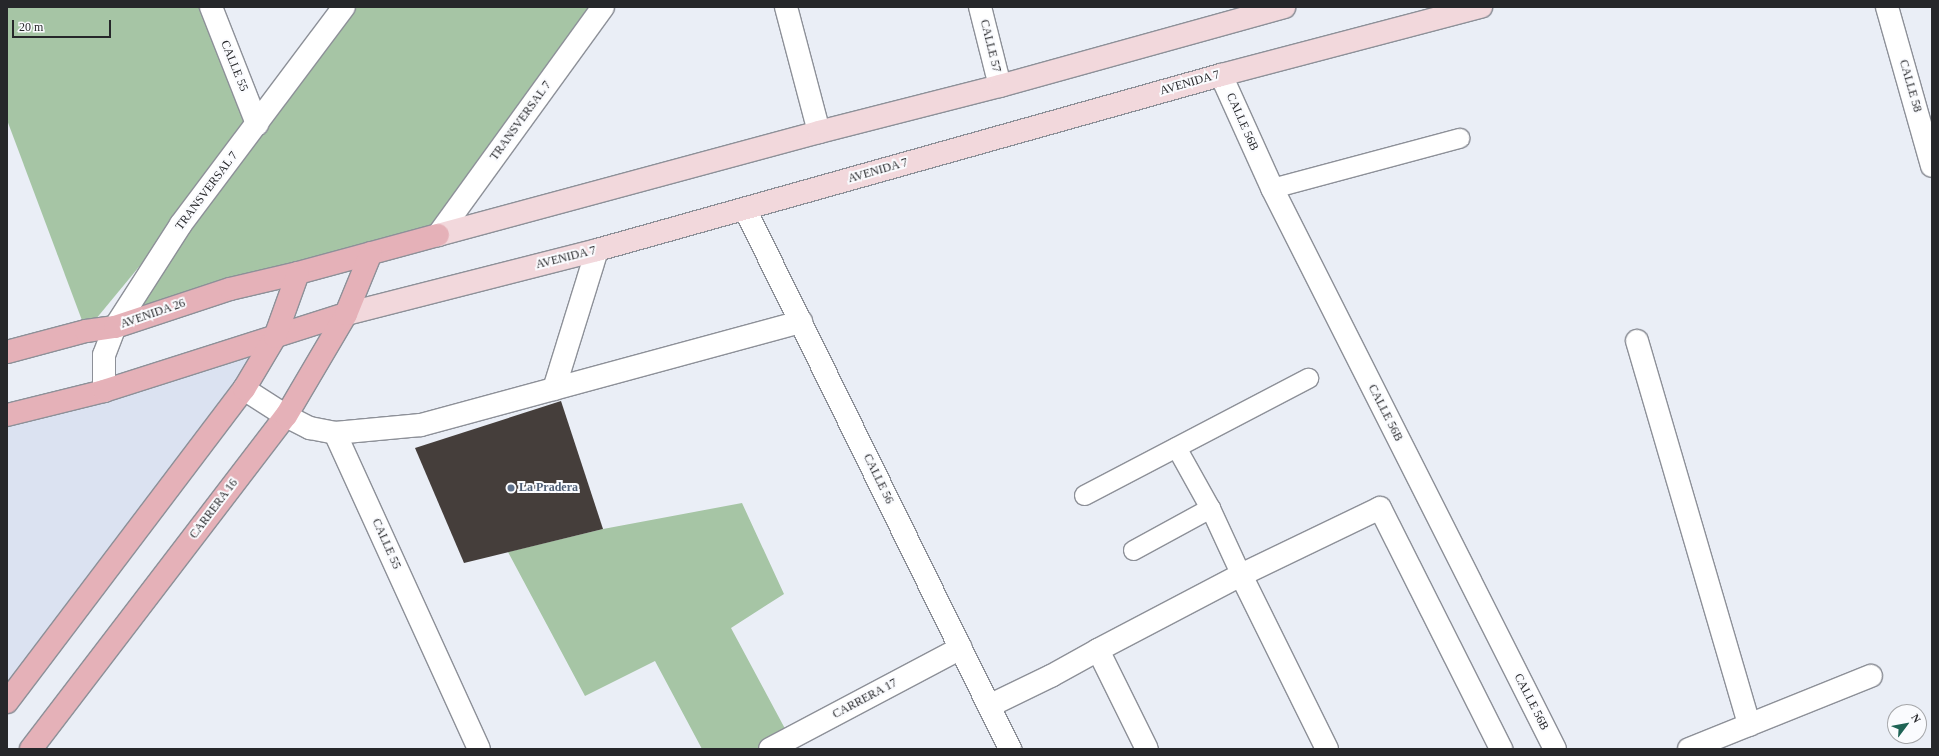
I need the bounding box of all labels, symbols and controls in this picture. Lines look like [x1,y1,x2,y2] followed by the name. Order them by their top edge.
[14,12,113,38] scale bar
[977,18,1003,74] street label: CALLE 57
[19,20,43,34] text: 20 m
[217,38,251,94] street label: CALLE 55
[1896,58,1924,114] street label: CALLE 58
[1158,68,1222,98] street label: AVENIDA 7
[487,78,555,164] street label: TRANSVERSAL 7
[1223,91,1261,153] street label: CALLE 56B
[173,149,241,233] street label: TRANSVERSAL 7
[846,156,910,186] street label: AVENIDA 7
[534,244,598,272] street label: AVENIDA 7
[118,296,188,332] street label: AVENIDA 26
[1365,382,1405,444] street label: CALLE 56B
[860,452,896,506] street label: CALLE 56
[187,476,241,542] street label: CARRERA 16
[519,481,578,495] place label: La Pradera
[506,483,516,493] marker: La Pradera
[369,517,403,571] street label: CALLE 55
[1511,671,1551,733] street label: CALLE 56B
[830,676,900,722] street label: CARRERA 17
[1887,704,1927,744] north arrow
[1909,712,1924,725] text: N

